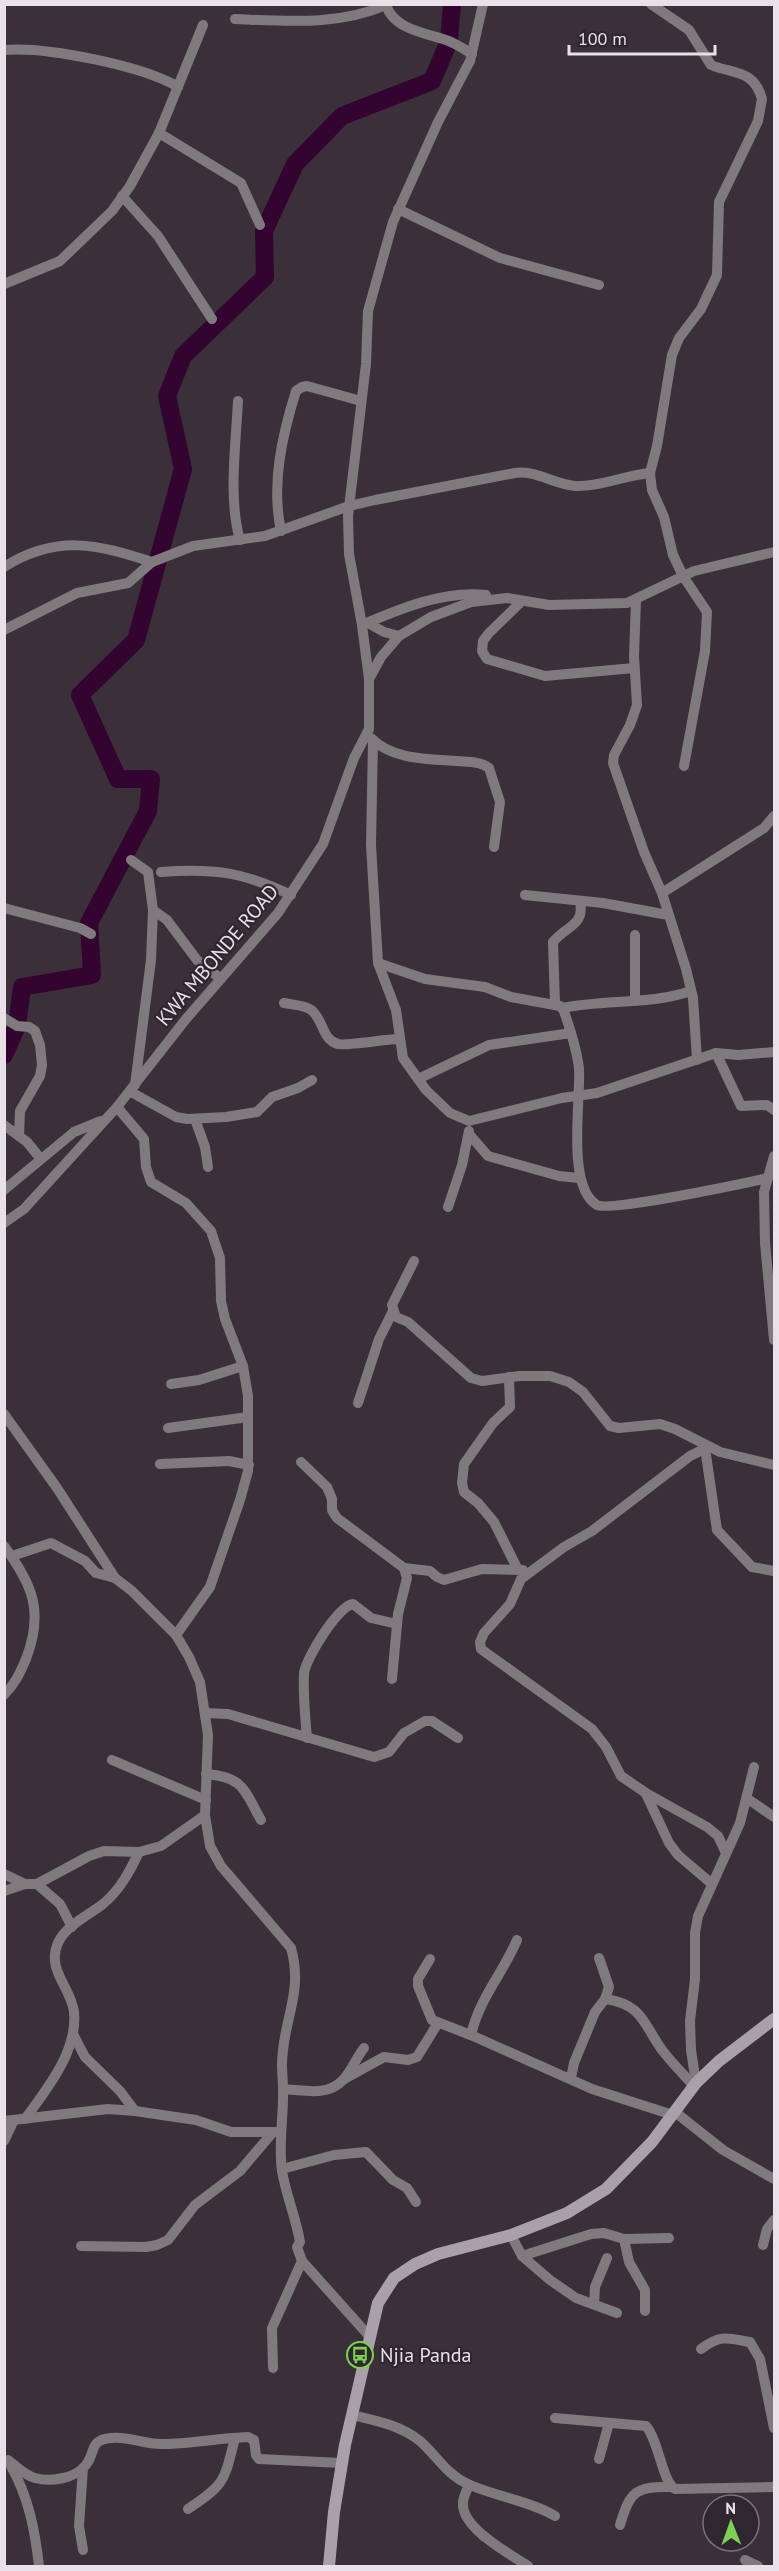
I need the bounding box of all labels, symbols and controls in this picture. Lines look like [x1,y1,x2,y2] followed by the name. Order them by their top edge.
[569,18,714,56] scale bar
[578,27,627,50] text: 100 m
[150,879,284,1031] street label: KWA MBONDE ROAD
[345,2340,375,2370] bus stop icon: Njia Panda
[380,2342,471,2368] place label: Njia Panda
[701,2493,761,2553] north arrow
[725,2498,736,2518] text: N

